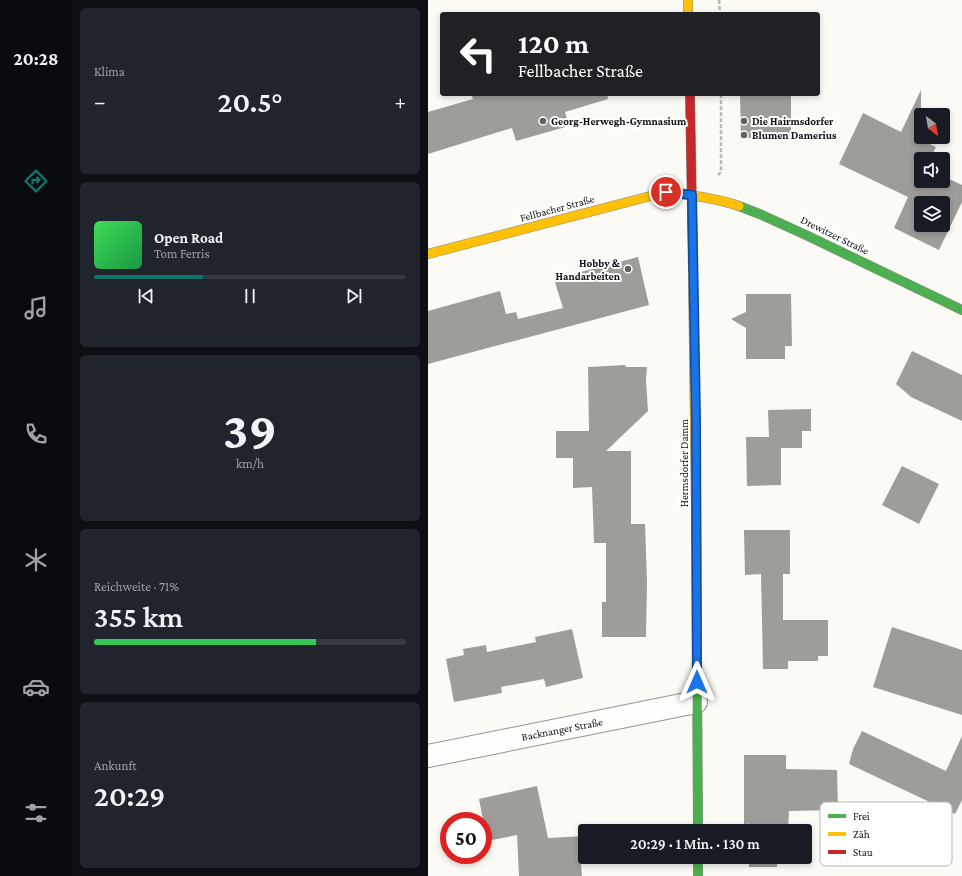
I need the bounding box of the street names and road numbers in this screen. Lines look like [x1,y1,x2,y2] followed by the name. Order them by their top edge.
[519,192,596,224] street label: Fellbacher Straße
[799,213,871,257] street label: Drewitzer Straße
[678,419,690,507] street label: Hermsdorfer Damm
[520,715,604,744] street label: Backnanger Straße

